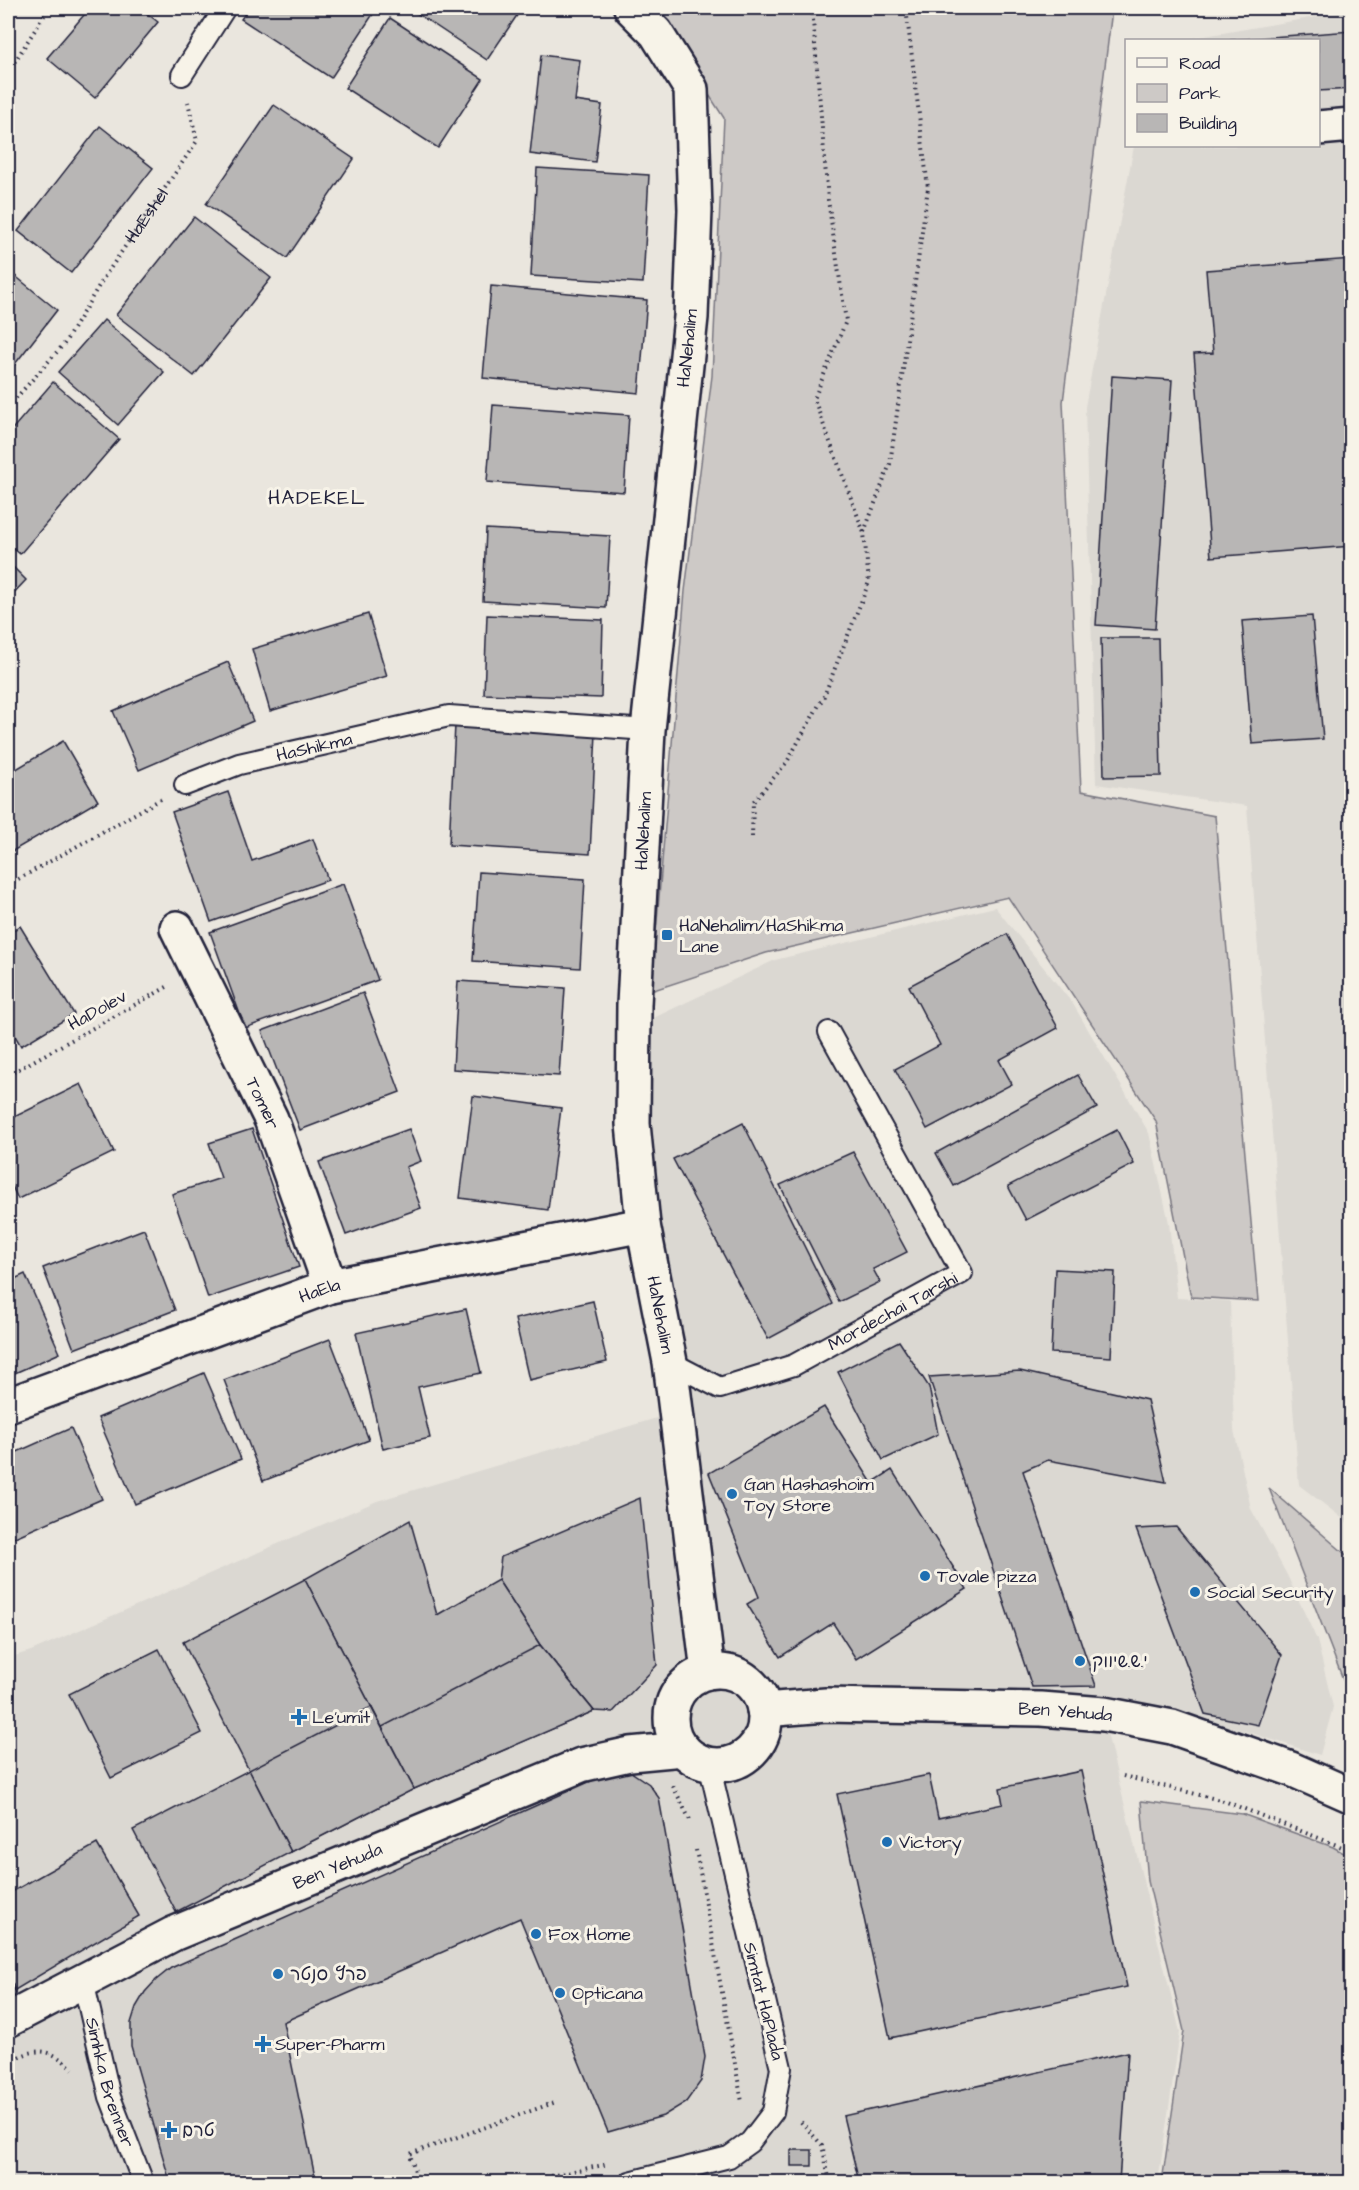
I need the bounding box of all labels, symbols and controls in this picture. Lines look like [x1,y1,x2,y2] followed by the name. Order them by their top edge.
[1125,39,1320,147] legend
[1179,51,1220,76] text: Road
[1179,81,1221,106] text: Park
[1179,111,1237,137] text: Building
[119,183,174,248] street label: HaEshel
[671,308,704,389] street label: HaNehalim
[268,484,366,512] district label: HADEKEL
[274,726,355,768] street label: HaShikma
[629,791,658,871] street label: HaNehalim
[679,913,843,959] place label: HaNehalim/HaShikma Lane
[660,928,674,942] marker: HaNehalim/HaShikma Lane
[63,984,132,1037] street label: HaDolev
[239,1073,286,1132] street label: Tomer
[823,1266,962,1357] street label: Mordechai Tarshi
[295,1272,342,1310] street label: HaEla
[640,1274,680,1356] street label: HaNehalim
[744,1472,874,1519] place label: Gan Hashashoim Toy Store
[725,1487,739,1501] marker: Gan Hashashoim Toy Store
[937,1564,1036,1589] place label: Tovale pizza
[918,1569,932,1583] marker: Tovale pizza
[1207,1580,1334,1606] place label: Social Security
[1188,1585,1202,1599] marker: Social Security
[1092,1649,1148,1674] place label: י.ש.שיווק
[1073,1654,1087,1668] marker: י.ש.שיווק
[1018,1697,1115,1728] street label: Ben Yehuda
[312,1705,371,1730] place label: Le'umit
[290,1708,308,1726] marker: Le'umit
[899,1830,962,1856] place label: Victory
[880,1835,894,1849] marker: Victory
[289,1837,386,1896] street label: Ben Yehuda
[548,1922,631,1947] place label: Fox Home
[529,1927,543,1941] marker: Fox Home
[737,1939,790,2063] street label: Simtat HaPlada
[290,1962,367,1987] place label: פרץ סנטר
[271,1967,285,1981] marker: פרץ סנטר
[572,1981,643,2006] place label: Opticana
[553,1986,567,2000] marker: Opticana
[79,2015,141,2151] street label: Simhka Brenner
[275,2032,384,2057] place label: Super-Pharm
[256,2037,270,2051] marker: Super-Pharm
[182,2118,215,2143] place label: טרם
[160,2121,178,2139] marker: טרם

